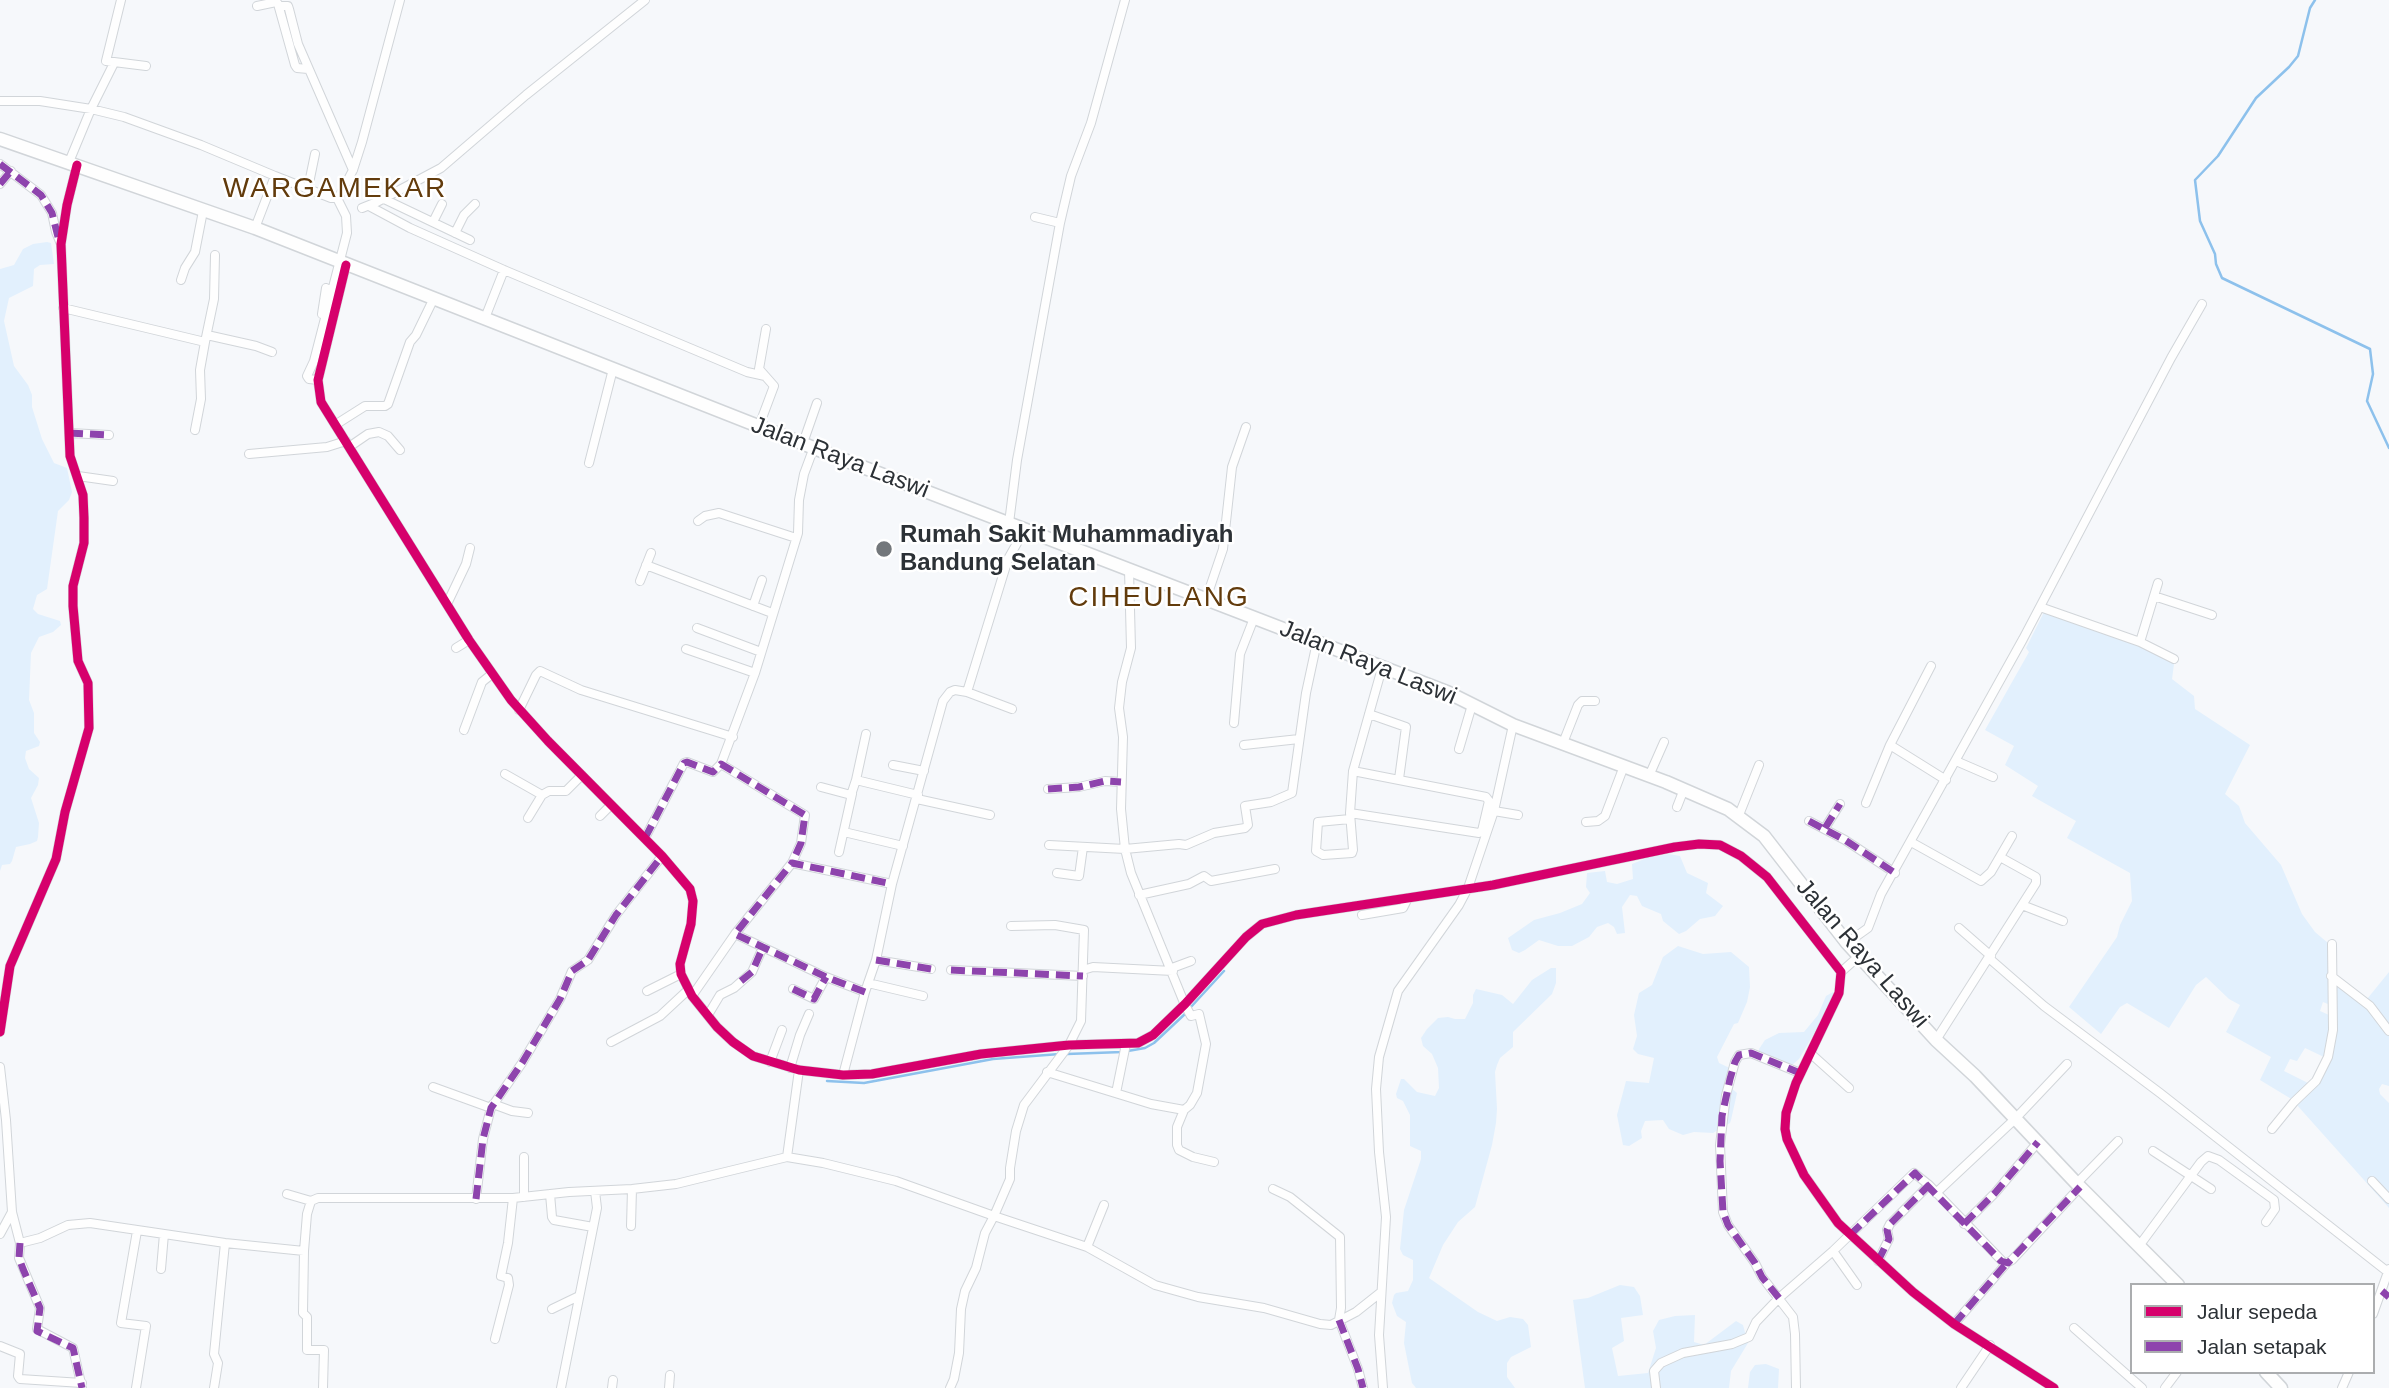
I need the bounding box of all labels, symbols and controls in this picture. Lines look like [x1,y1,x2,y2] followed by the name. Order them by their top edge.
[224,172,446,206] district label: WARGAMEKAR
[747,411,933,505] street label: Jalan Raya Laswi
[900,521,1233,577] place label: Rumah Sakit Muhammadiyah Bandung Selatan
[874,539,894,559] marker: Rumah Sakit Muhammadiyah Bandung Selatan
[1069,581,1249,615] district label: CIHEULANG
[1275,614,1461,712] street label: Jalan Raya Laswi
[1789,874,1935,1034] street label: Jalan Raya Laswi
[2130,1283,2375,1374] legend
[2197,1300,2317,1323] text: Jalur sepeda
[2197,1335,2327,1358] text: Jalan setapak

